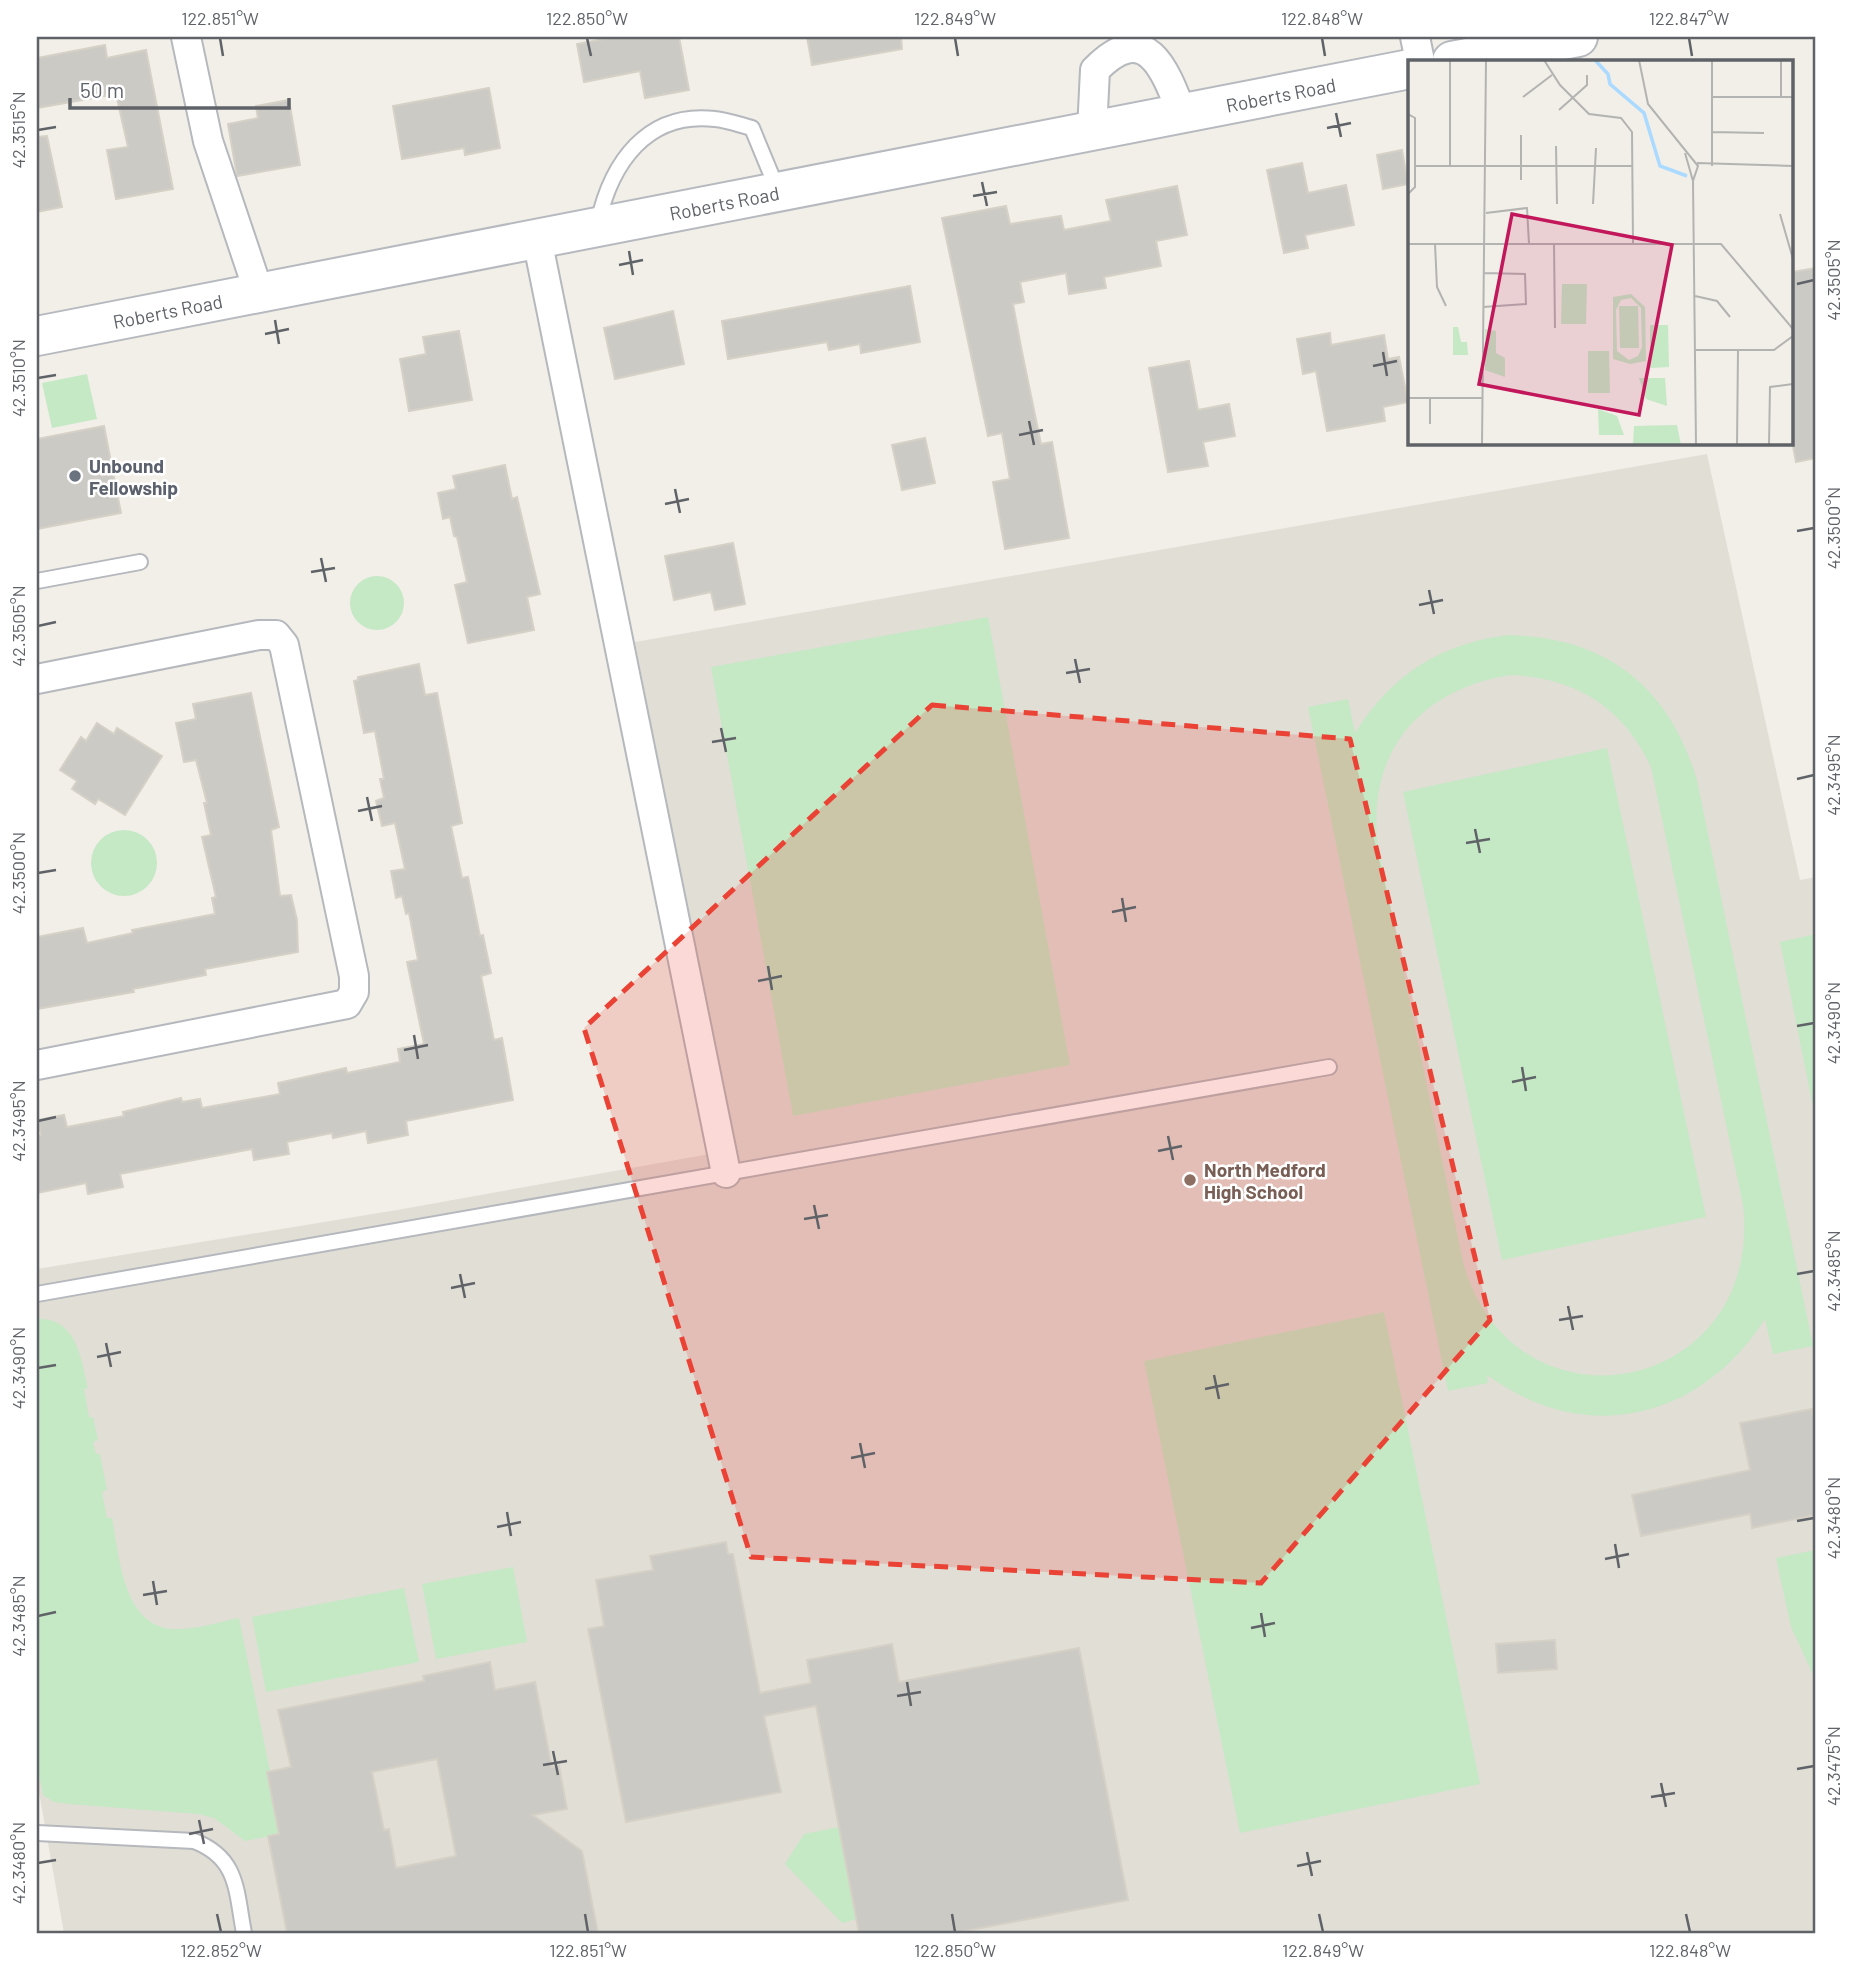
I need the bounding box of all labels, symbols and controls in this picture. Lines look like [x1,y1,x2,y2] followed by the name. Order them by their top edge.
[181,7,259,29] text: 122.851°W
[546,7,628,29] text: 122.850°W
[914,7,996,29] text: 122.849°W
[1281,7,1363,29] text: 122.848°W
[1649,7,1729,29] text: 122.847°W
[1408,60,1794,444] inset map
[70,66,289,110] scale bar
[1224,72,1338,116] street label: Roberts Road
[80,77,124,102] text: 50 m
[7,91,29,169] text: 42.3515°N
[667,180,781,224] street label: Roberts Road
[1822,239,1844,321] text: 42.3505°N
[111,289,224,333] street label: Roberts Road
[7,339,29,417] text: 42.3510°N
[89,454,178,499] place label: Unbound Fellowship
[67,468,83,484] marker: Unbound Fellowship
[1822,487,1844,569] text: 42.3500°N
[7,585,29,667] text: 42.3505°N
[1822,734,1844,816] text: 42.3495°N
[7,832,29,914] text: 42.3500°N
[1822,982,1844,1064] text: 42.3490°N
[7,1080,29,1162] text: 42.3495°N
[1204,1158,1326,1203] place label: North Medford High School
[1182,1172,1198,1188] marker: North Medford High School
[1822,1230,1844,1312] text: 42.3485°N
[7,1327,29,1409] text: 42.3490°N
[1822,1477,1844,1559] text: 42.3480°N
[7,1575,29,1657] text: 42.3485°N
[1822,1726,1844,1806] text: 42.3475°N
[7,1822,29,1904] text: 42.3480°N
[180,1939,262,1961] text: 122.852°W
[549,1939,627,1961] text: 122.851°W
[914,1939,996,1961] text: 122.850°W
[1282,1939,1364,1961] text: 122.849°W
[1649,1939,1731,1961] text: 122.848°W

